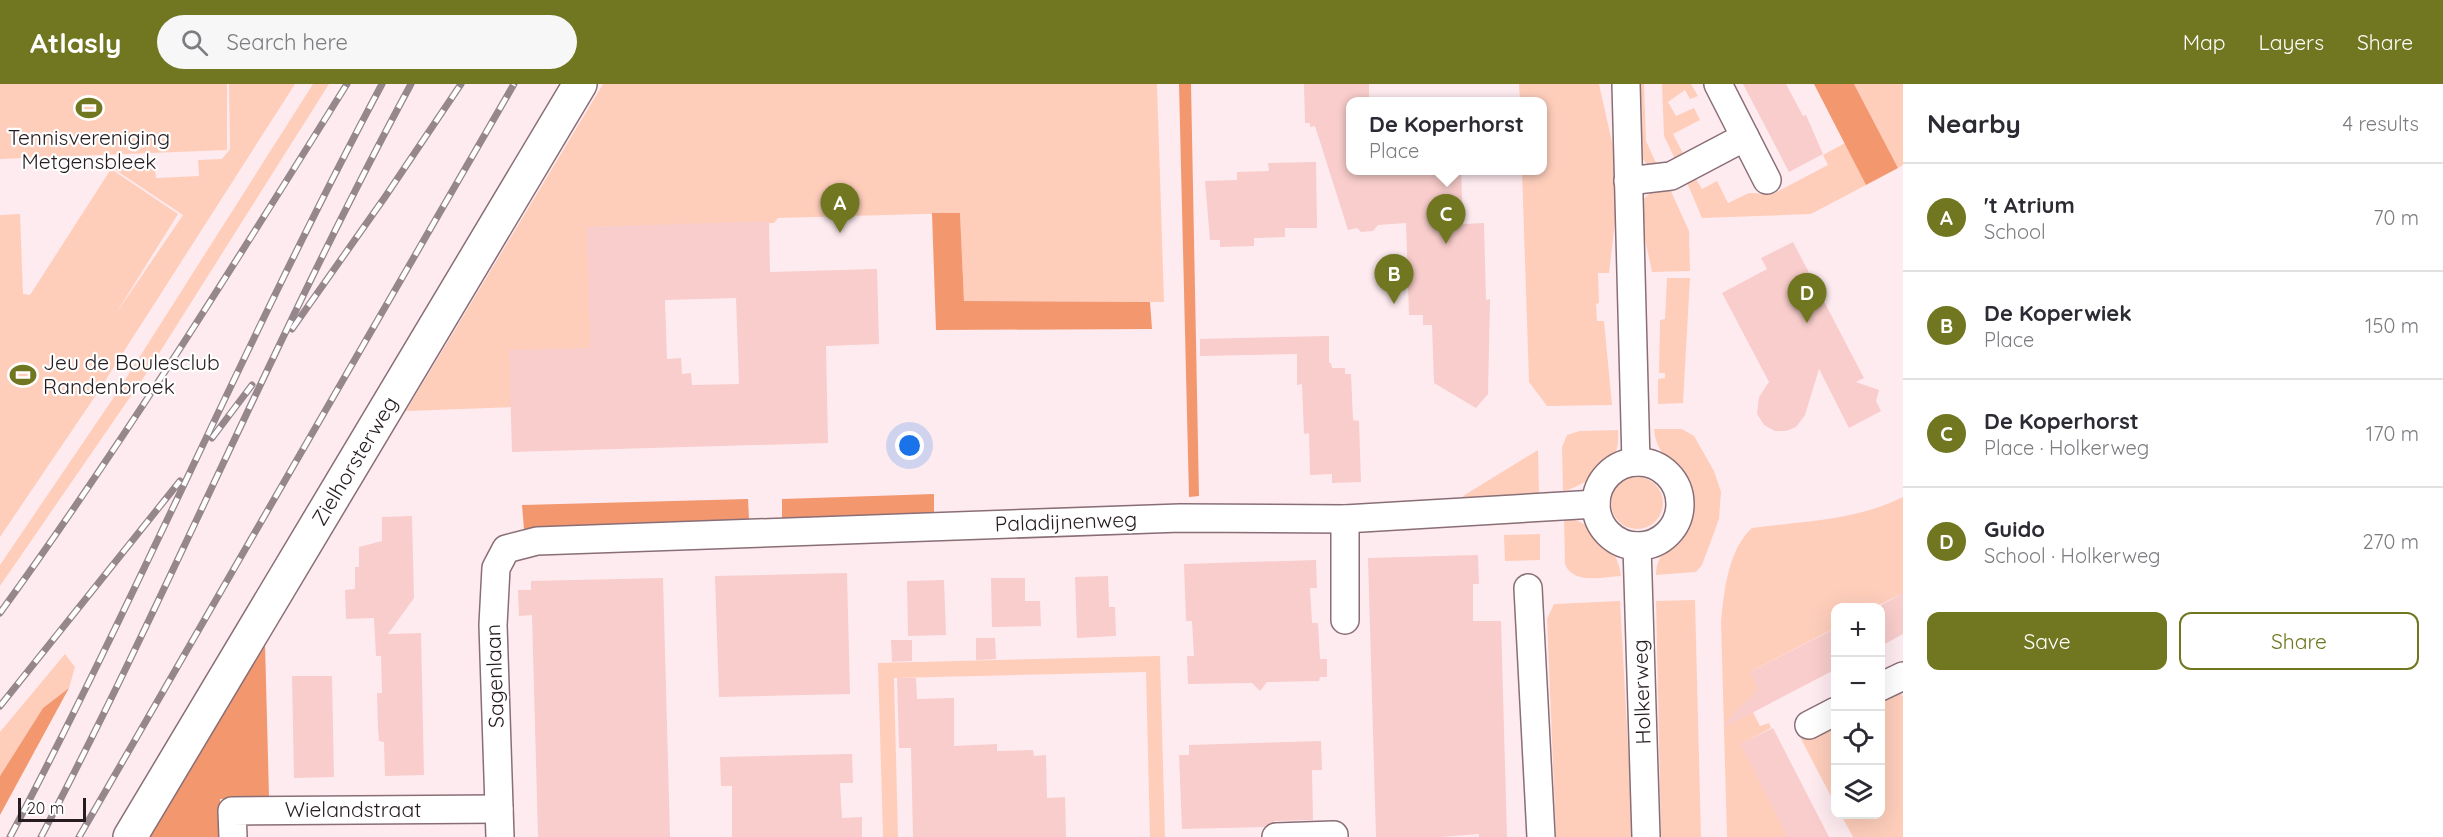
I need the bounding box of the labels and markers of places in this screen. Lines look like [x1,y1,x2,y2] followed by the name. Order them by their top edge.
[74,93,104,123] sports icon: Tennisvereniging Metgensbleek
[8,124,170,174] place label: Tennisvereniging Metgensbleek
[820,184,860,233] pin: A
[1426,194,1466,244] pin: C
[1374,254,1414,304] pin: B
[1788,274,1826,323] pin: D
[43,349,220,399] place label: Jeu de Boulesclub Randenbroek
[8,360,38,390] sports icon: Jeu de Boulesclub Randenbroek

